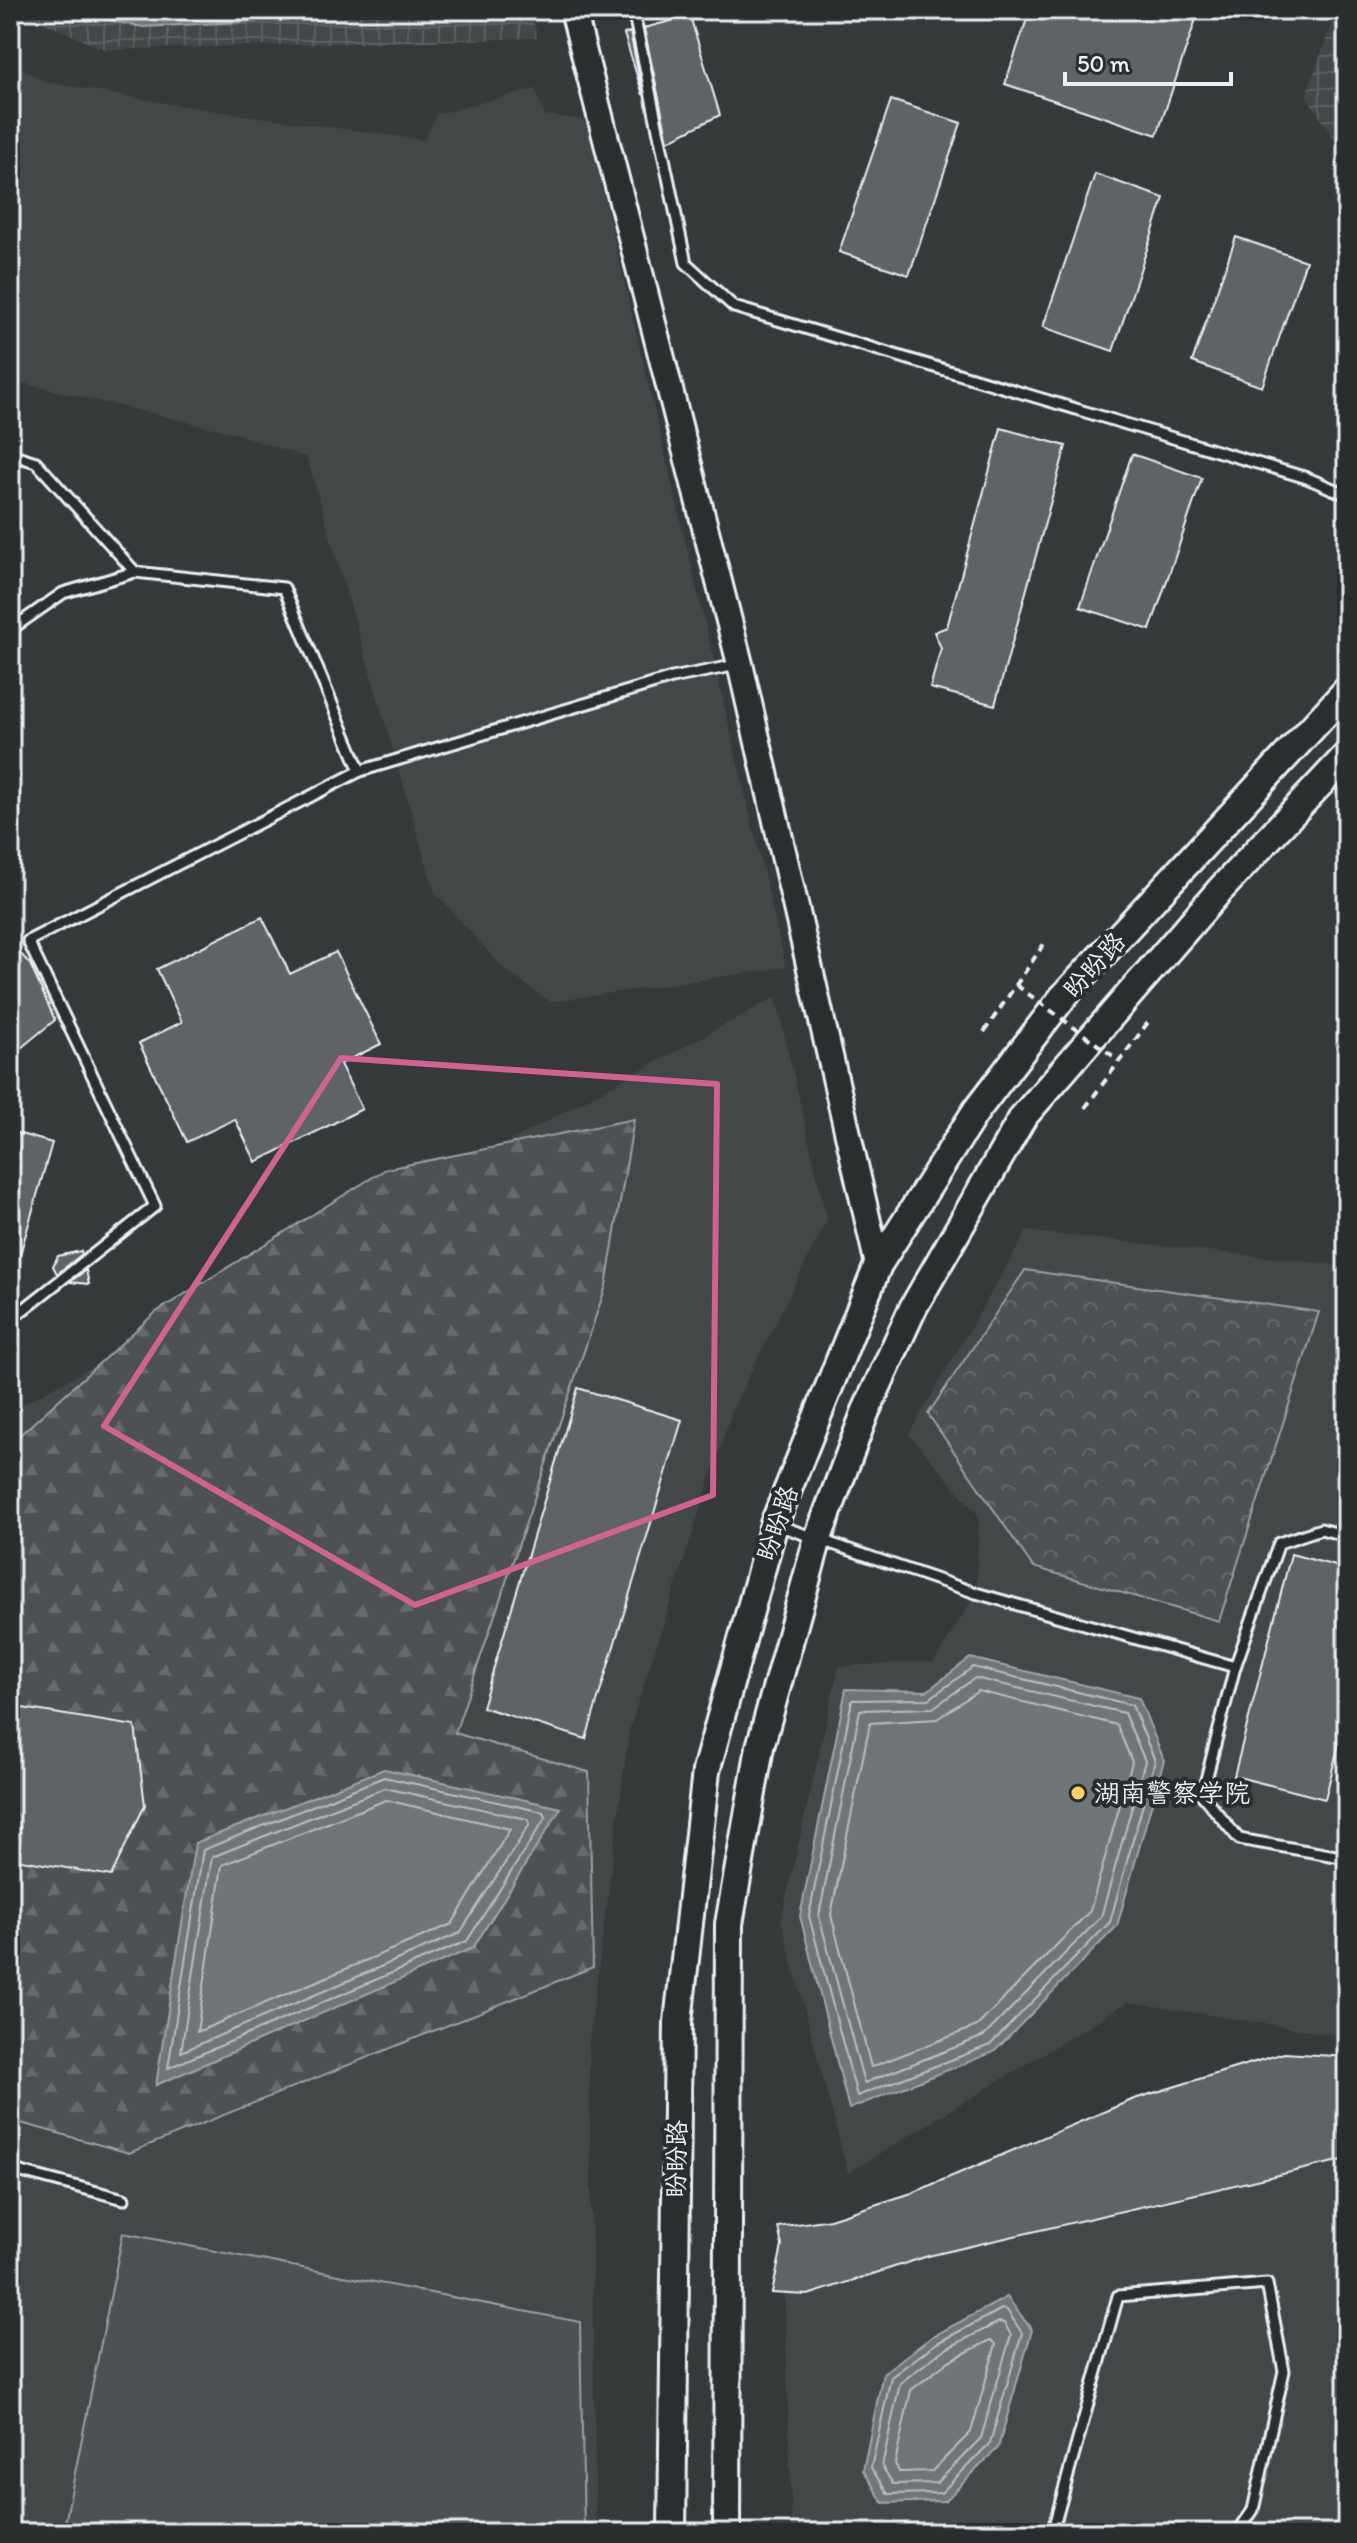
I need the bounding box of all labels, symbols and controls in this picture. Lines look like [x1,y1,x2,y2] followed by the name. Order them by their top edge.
[1065,36,1231,86] scale bar
[1077,49,1130,78] text: 50 m
[1056,925,1132,1005] street label: 盼盼路
[749,1481,805,1565] street label: 盼盼路
[1094,1777,1250,1809] place label: 湖南警察学院
[1069,1784,1087,1802] marker: 湖南警察学院
[659,2120,693,2198] street label: 盼盼路

